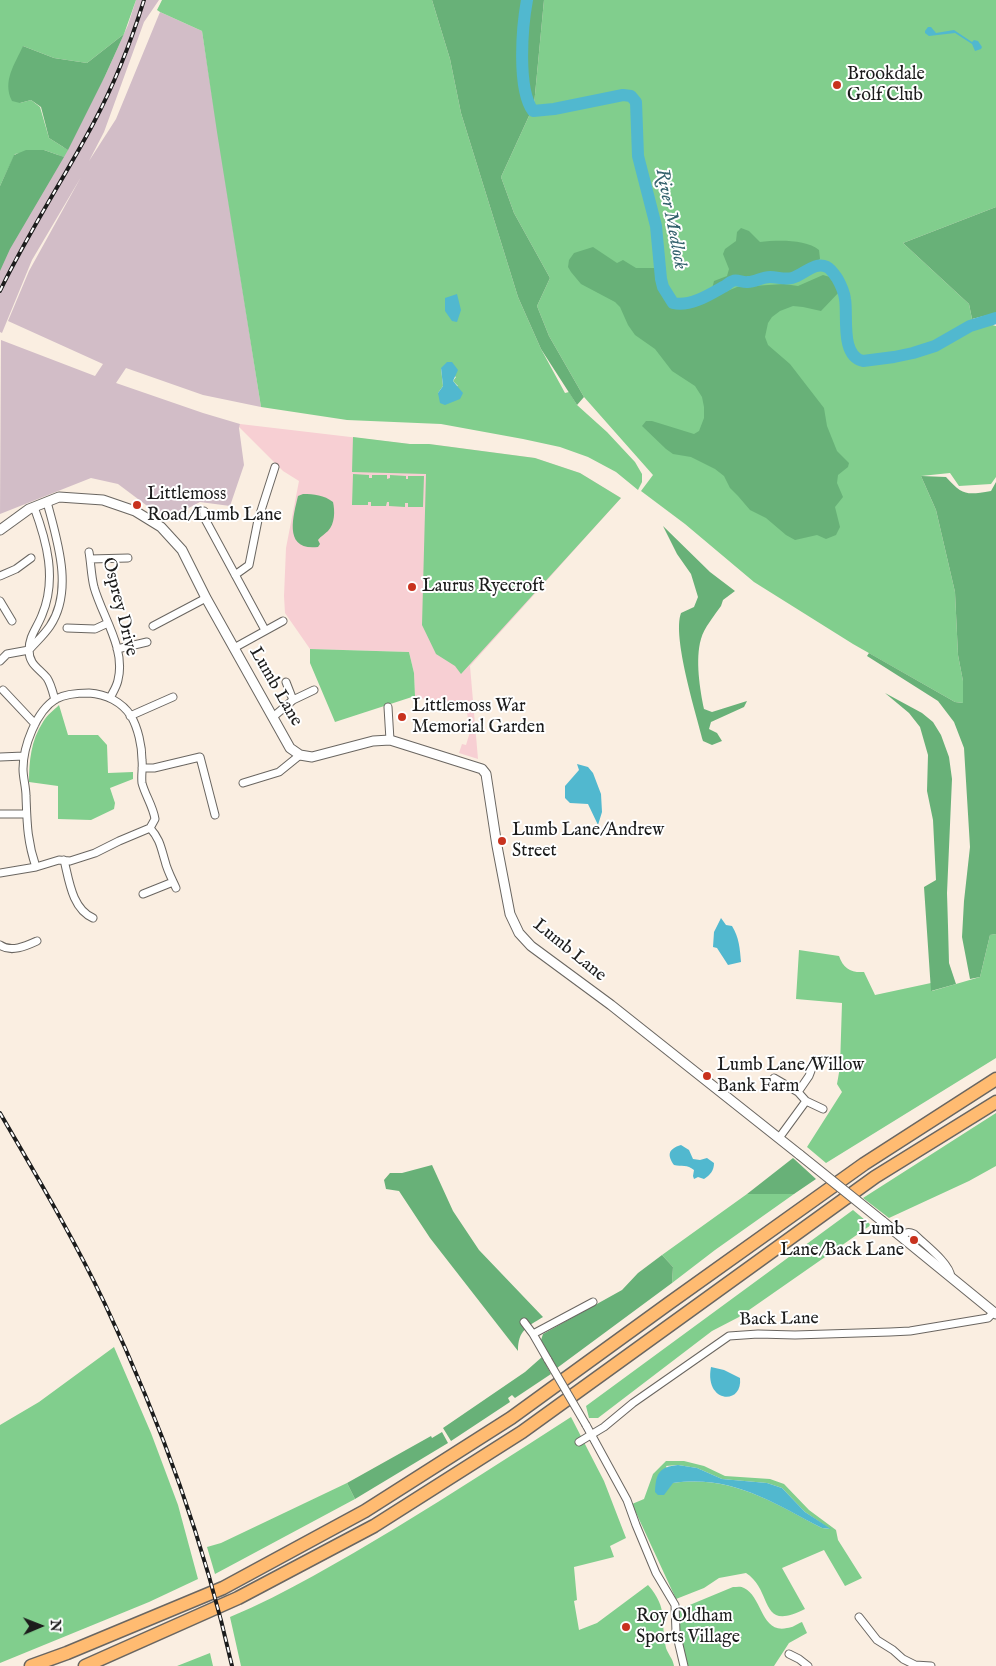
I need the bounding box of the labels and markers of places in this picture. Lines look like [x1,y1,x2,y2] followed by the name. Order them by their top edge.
[847,64,925,106] place label: Brookdale Golf Club
[831,79,843,91] marker: Brookdale Golf Club
[147,484,282,526] place label: Littlemoss Road/Lumb Lane
[131,499,143,511] marker: Littlemoss Road/Lumb Lane
[422,576,545,598] place label: Laurus Ryecroft
[406,581,418,593] marker: Laurus Ryecroft
[412,696,545,739] place label: Littlemoss War Memorial Garden
[396,711,408,723] marker: Littlemoss War Memorial Garden
[512,820,664,862] place label: Lumb Lane/Andrew Street
[496,835,508,847] marker: Lumb Lane/Andrew Street
[717,1055,864,1098] place label: Lumb Lane/Willow Bank Farm
[701,1070,713,1082] marker: Lumb Lane/Willow Bank Farm
[780,1219,904,1262] place label: Lumb Lane/Back Lane
[908,1234,920,1246] marker: Lumb Lane/Back Lane
[636,1606,740,1648] place label: Roy Oldham Sports Village
[620,1621,632,1633] marker: Roy Oldham Sports Village

